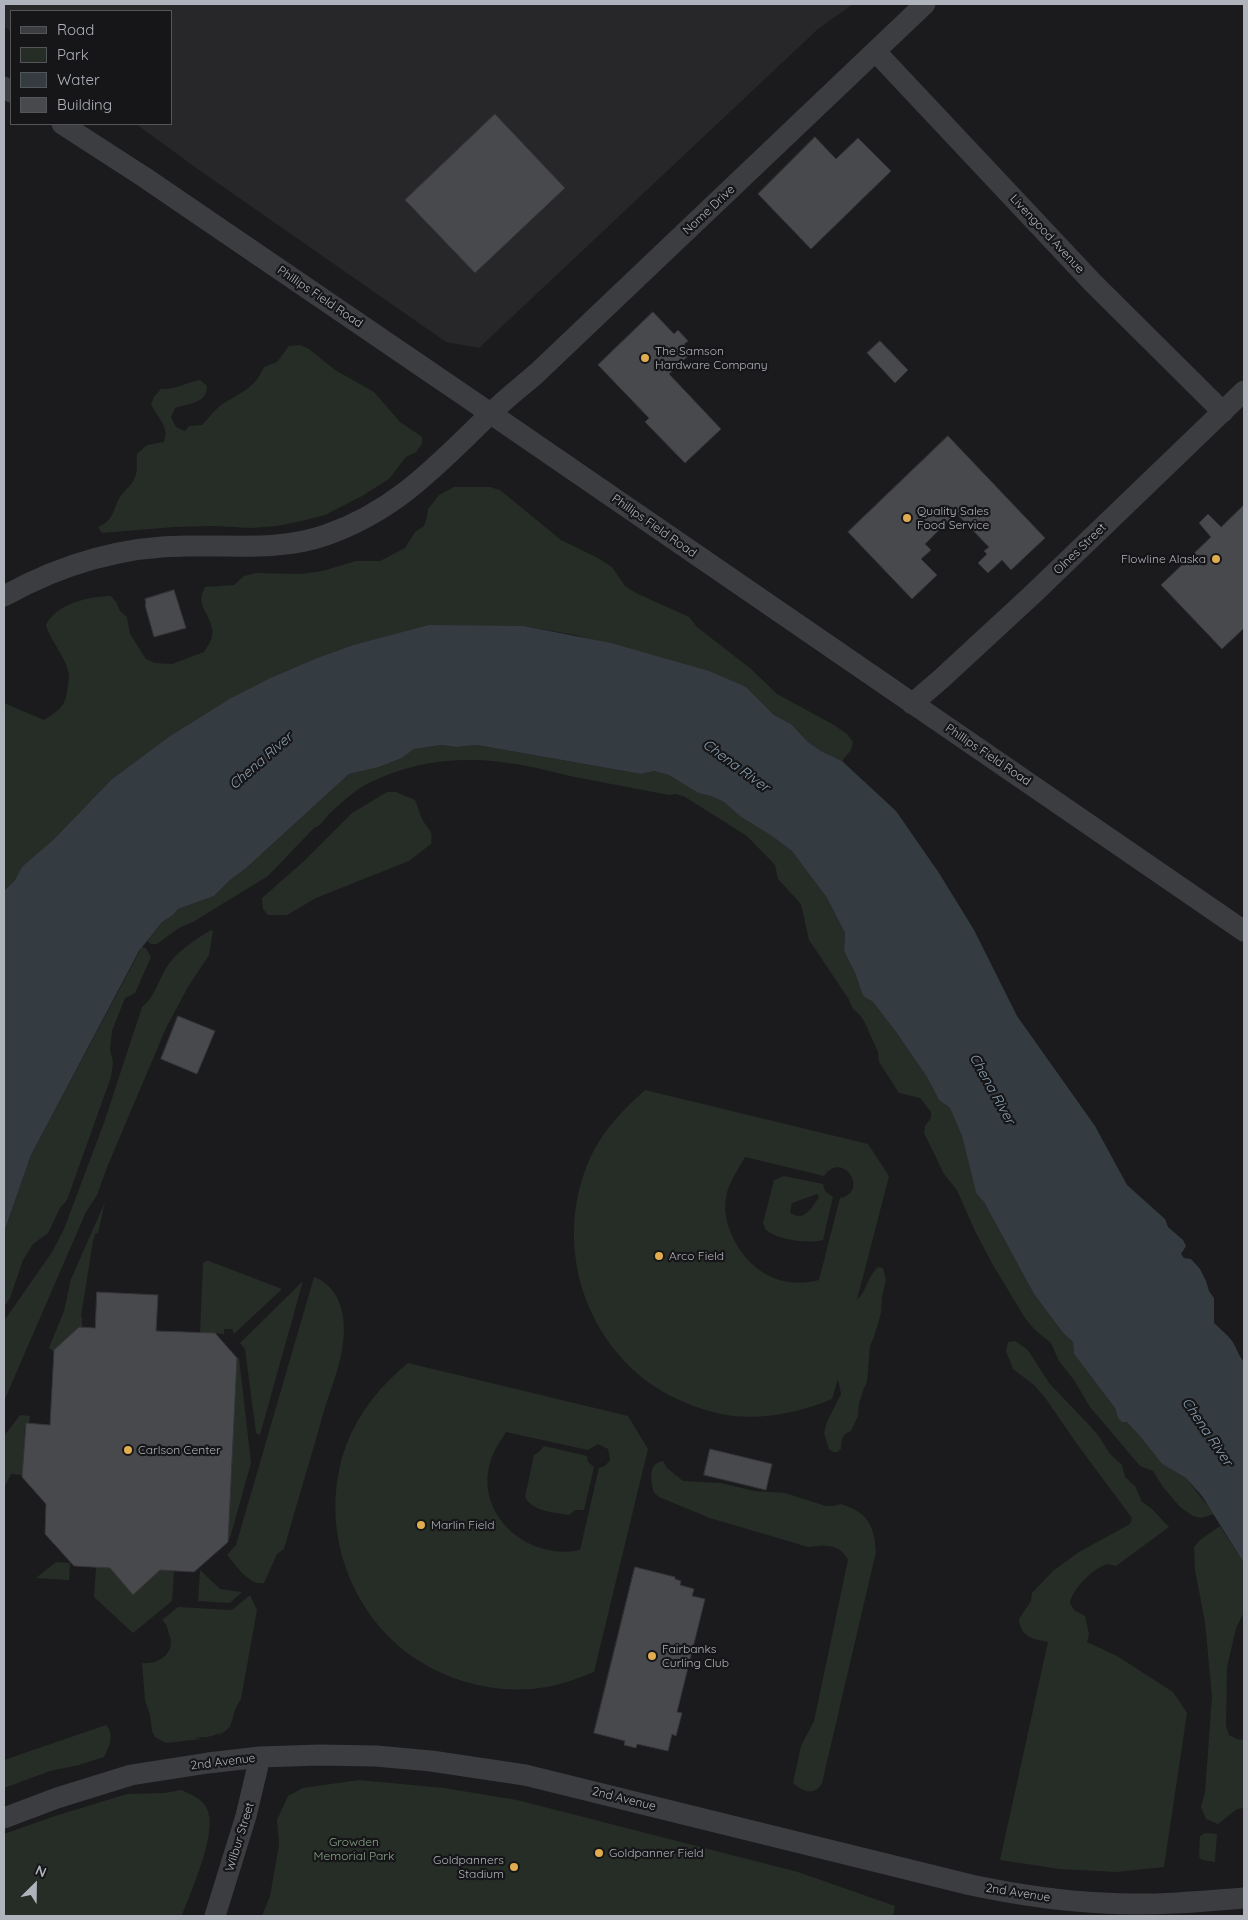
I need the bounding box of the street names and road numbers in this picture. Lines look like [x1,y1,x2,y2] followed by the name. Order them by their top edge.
[680,182,738,238] street label: Nome Drive
[1007,192,1087,276] street label: Livengood Avenue
[275,263,365,331] street label: Phillips Field Road
[609,491,699,561] street label: Phillips Field Road
[1051,520,1109,578] street label: Olnes Street
[943,721,1033,789] street label: Phillips Field Road
[190,1751,256,1773] street label: 2nd Avenue
[591,1784,657,1814] street label: 2nd Avenue
[223,1801,257,1873] street label: Wilbur Street
[985,1881,1051,1905] street label: 2nd Avenue

